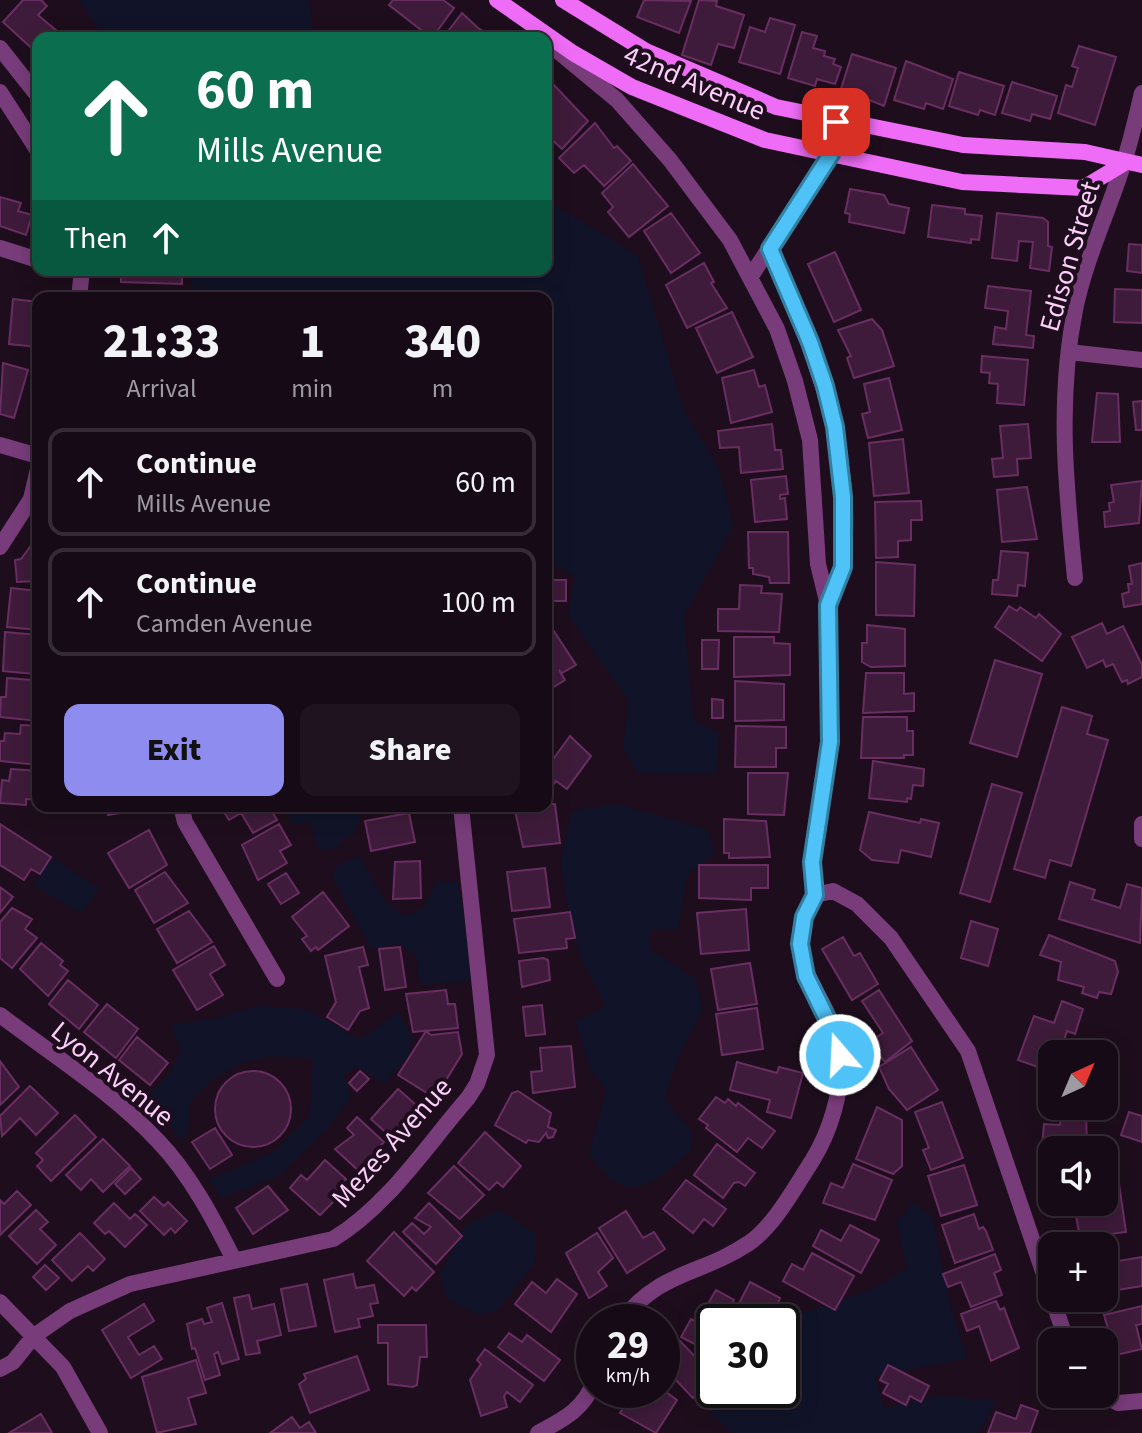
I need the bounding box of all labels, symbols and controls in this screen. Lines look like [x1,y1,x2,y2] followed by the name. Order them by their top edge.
[617,35,772,131] street label: 42nd Avenue
[196,51,314,130] text: 60 m
[64,64,168,168] icon: ahead
[802,88,870,156] pin
[814,100,858,144] icon: arrive
[196,125,383,176] text: Mills Avenue
[1029,176,1111,336] street label: Edison Street
[144,216,188,260] icon: ahead
[64,217,128,260] text: Then
[103,308,220,376] text: 21:33
[299,308,325,376] text: 1
[404,308,481,376] text: 340
[127,370,197,407] text: Arrival
[291,370,333,407] text: min
[432,370,453,407] text: m
[136,442,257,485] text: Continue
[68,460,112,504] icon: ahead
[455,461,516,504] text: 60 m
[136,485,271,522] text: Mills Avenue
[136,562,257,605] text: Continue
[68,580,112,624] icon: ahead
[440,581,516,624] text: 100 m
[136,605,312,642] text: Camden Avenue
[64,704,284,796] button: Exit
[300,704,520,796] button: Share
[42,1012,182,1136] street label: Lyon Avenue
[798,1013,882,1097] position arrow
[1038,1040,1118,1120] north arrow
[1038,1040,1118,1408] map controls
[322,1069,461,1217] street label: Mezes Avenue
[1038,1136,1118,1216] button: sound
[1038,1232,1118,1312] button: +
[696,1304,800,1408] speed limit sign: 30
[607,1317,649,1374] text: 29
[1038,1328,1118,1408] button: −
[606,1362,650,1390] text: km/h

